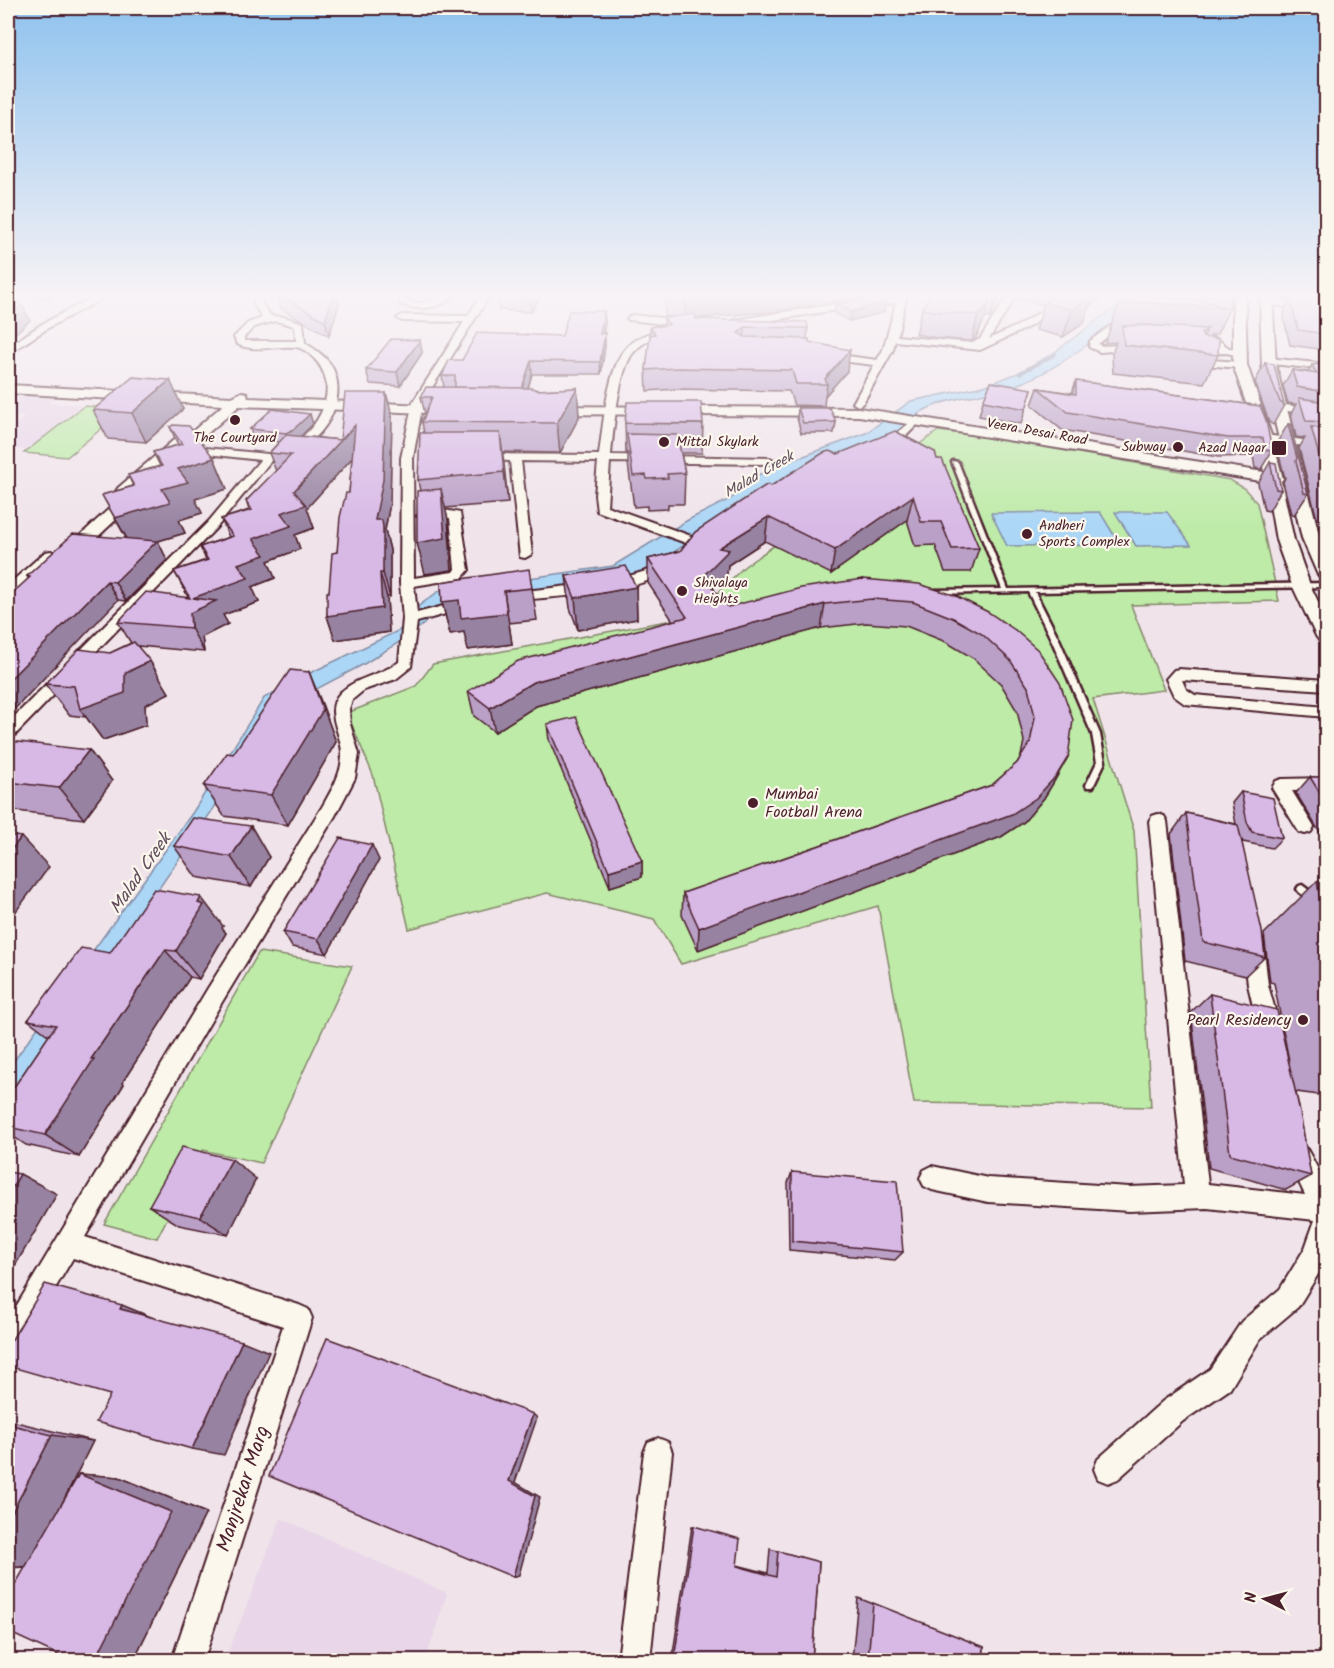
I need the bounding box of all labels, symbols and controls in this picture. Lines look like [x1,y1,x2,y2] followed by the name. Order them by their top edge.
[985,412,1090,452] street label: Veera Desai Road
[228,413,242,427] marker: The Courtyard
[193,427,278,449] place label: The Courtyard
[676,431,759,453] place label: Mittal Skylark
[657,435,671,449] marker: Mittal Skylark
[1122,436,1166,458] place label: Subway
[1198,437,1267,459] place label: Azad Nagar
[1270,439,1288,457] marker: Azad Nagar
[1171,440,1185,454] marker: Subway
[719,444,800,505] water label: Malad Creek
[1039,515,1130,553] place label: Andheri Sports Complex
[1020,527,1034,541] marker: Andheri Sports Complex
[694,572,748,610] place label: Shivalaya Heights
[675,584,689,598] marker: Shivalaya Heights
[765,782,862,825] place label: Mumbai Football Arena
[746,796,760,810] marker: Mumbai Football Arena
[102,825,181,920] water label: Malad Creek
[1186,1008,1291,1033] place label: Pearl Residency
[1296,1013,1310,1027] marker: Pearl Residency
[209,1422,279,1556] street label: Manjrekar Marg
[1235,1569,1295,1629] north arrow
[1239,1591,1265,1604] text: N

